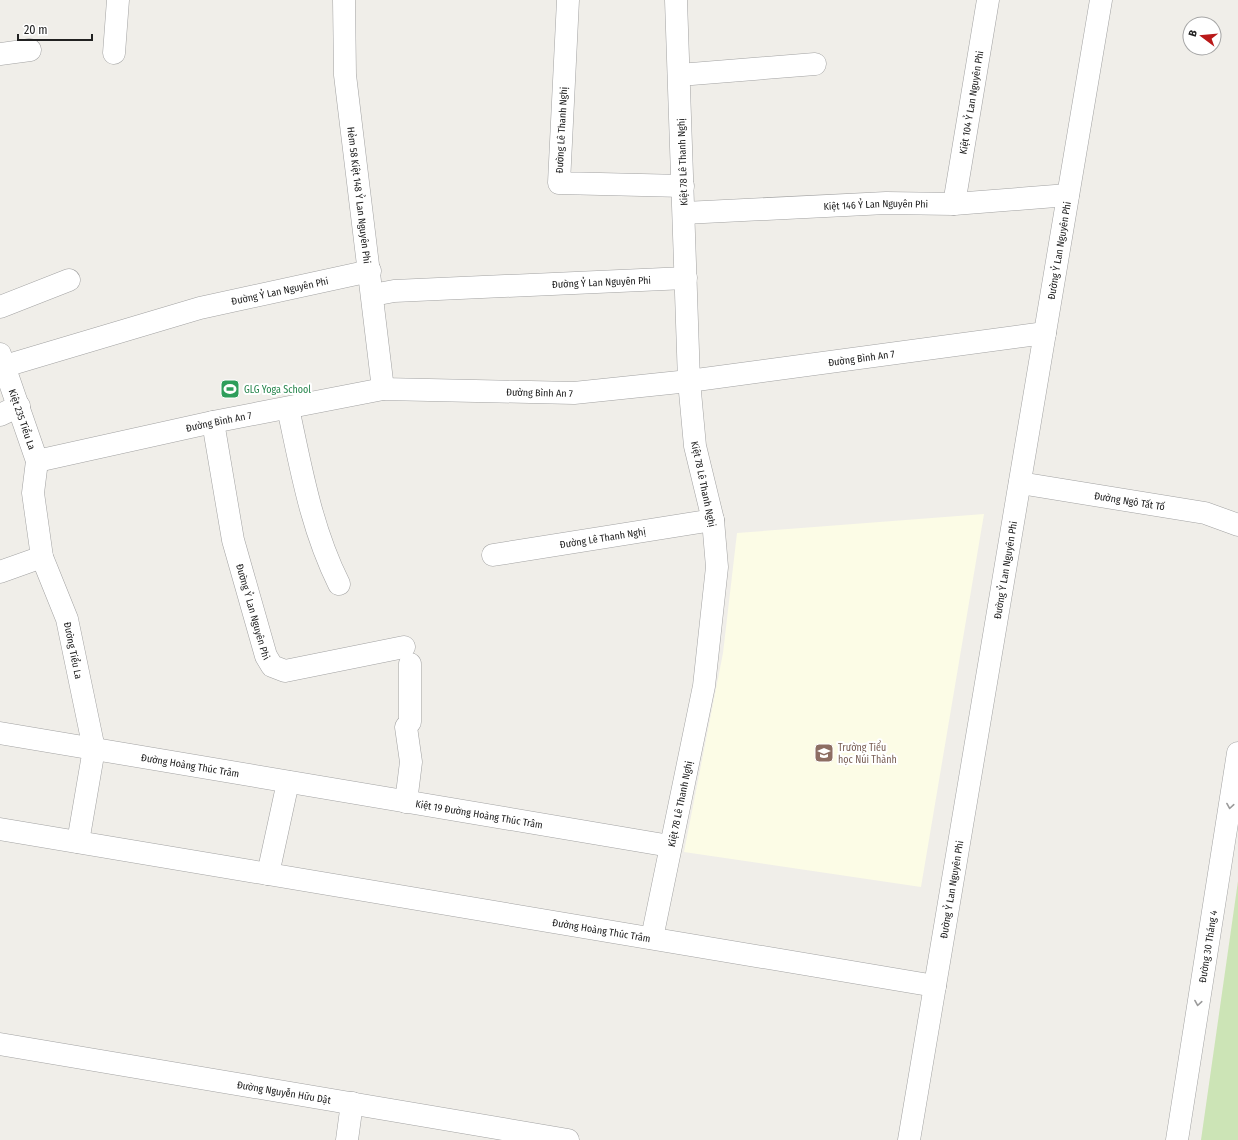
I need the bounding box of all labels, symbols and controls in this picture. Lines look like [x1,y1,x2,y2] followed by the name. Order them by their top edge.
[18,16,92,42] scale bar
[1182,16,1222,56] north arrow
[24,23,48,37] text: 20 m
[1186,29,1200,38] text: B
[957,50,986,155] street label: Kiệt 104 Ỷ Lan Nguyên Phi
[554,86,570,174] street label: Đường Lê Thanh Nghị
[675,118,691,206] street label: Kiệt 78 Lê Thanh Nghị
[344,126,373,264] street label: Hẻm 58 Kiệt 148 Ỷ Lan Nguyên Phi
[823,197,928,213] street label: Kiệt 146 Ỷ Lan Nguyên Phi
[1046,201,1074,301] street label: Đường Ỷ Lan Nguyên Phi
[230,275,330,308] street label: Đường Ỷ Lan Nguyên Phi
[552,275,651,291] street label: Đường Ỷ Lan Nguyên Phi
[827,348,895,369] street label: Đường Bình An 7
[219,378,241,400] sports icon: GLG Yoga School
[244,384,311,396] place label: GLG Yoga School
[506,386,573,400] street label: Đường Bình An 7
[6,388,38,451] street label: Kiệt 235 Tiểu La
[185,410,253,435] street label: Đường Bình An 7
[688,440,718,528] street label: Kiệt 78 Lê Thanh Nghị
[1093,490,1166,514] street label: Đường Ngô Tất Tố
[992,520,1020,620] street label: Đường Ỷ Lan Nguyên Phi
[559,526,647,551] street label: Đường Lê Thanh Nghị
[233,562,272,662] street label: Đường Ỷ Lan Nguyên Phi
[61,621,84,680] street label: Đường Tiểu La
[838,740,897,766] place label: Trường Tiểu học Núi Thành
[813,742,835,764] school or university icon: Trường Tiểu học Núi Thành
[140,752,240,780] street label: Đường Hoàng Thúc Trâm
[666,760,695,848] street label: Kiệt 78 Lê Thanh Nghị
[414,798,544,831] street label: Kiệt 19 Đường Hoàng Thúc Trâm
[1226,802,1235,809] one-way arrow
[938,840,966,940] street label: Đường Ỷ Lan Nguyên Phi
[1197,909,1220,984] street label: Đường 30 Tháng 4
[551,917,651,945] street label: Đường Hoàng Thúc Trâm
[1194,1000,1203,1006] one-way arrow
[236,1079,332,1107] street label: Đường Nguyễn Hữu Dật

